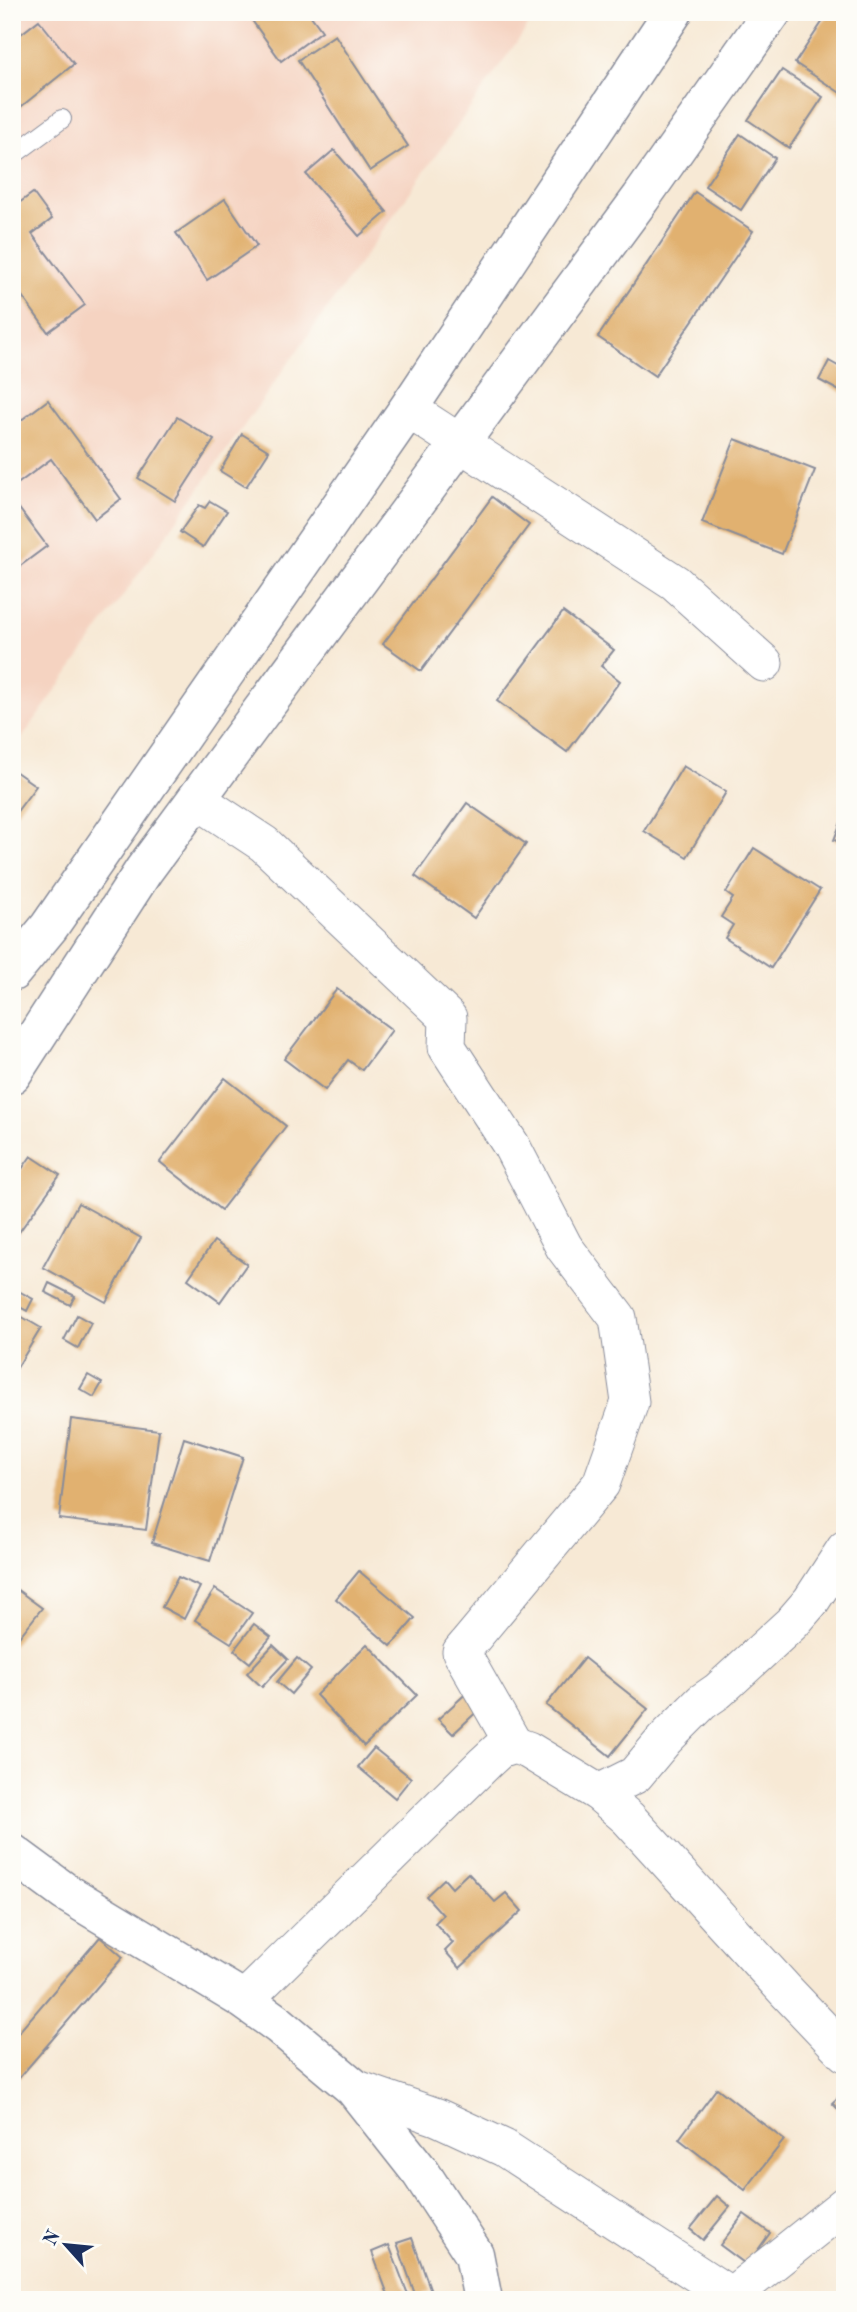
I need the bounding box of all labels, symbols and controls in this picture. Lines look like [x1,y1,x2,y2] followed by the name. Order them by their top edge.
[32,2210,102,2280] north arrow
[41,2227,65,2249] text: N

